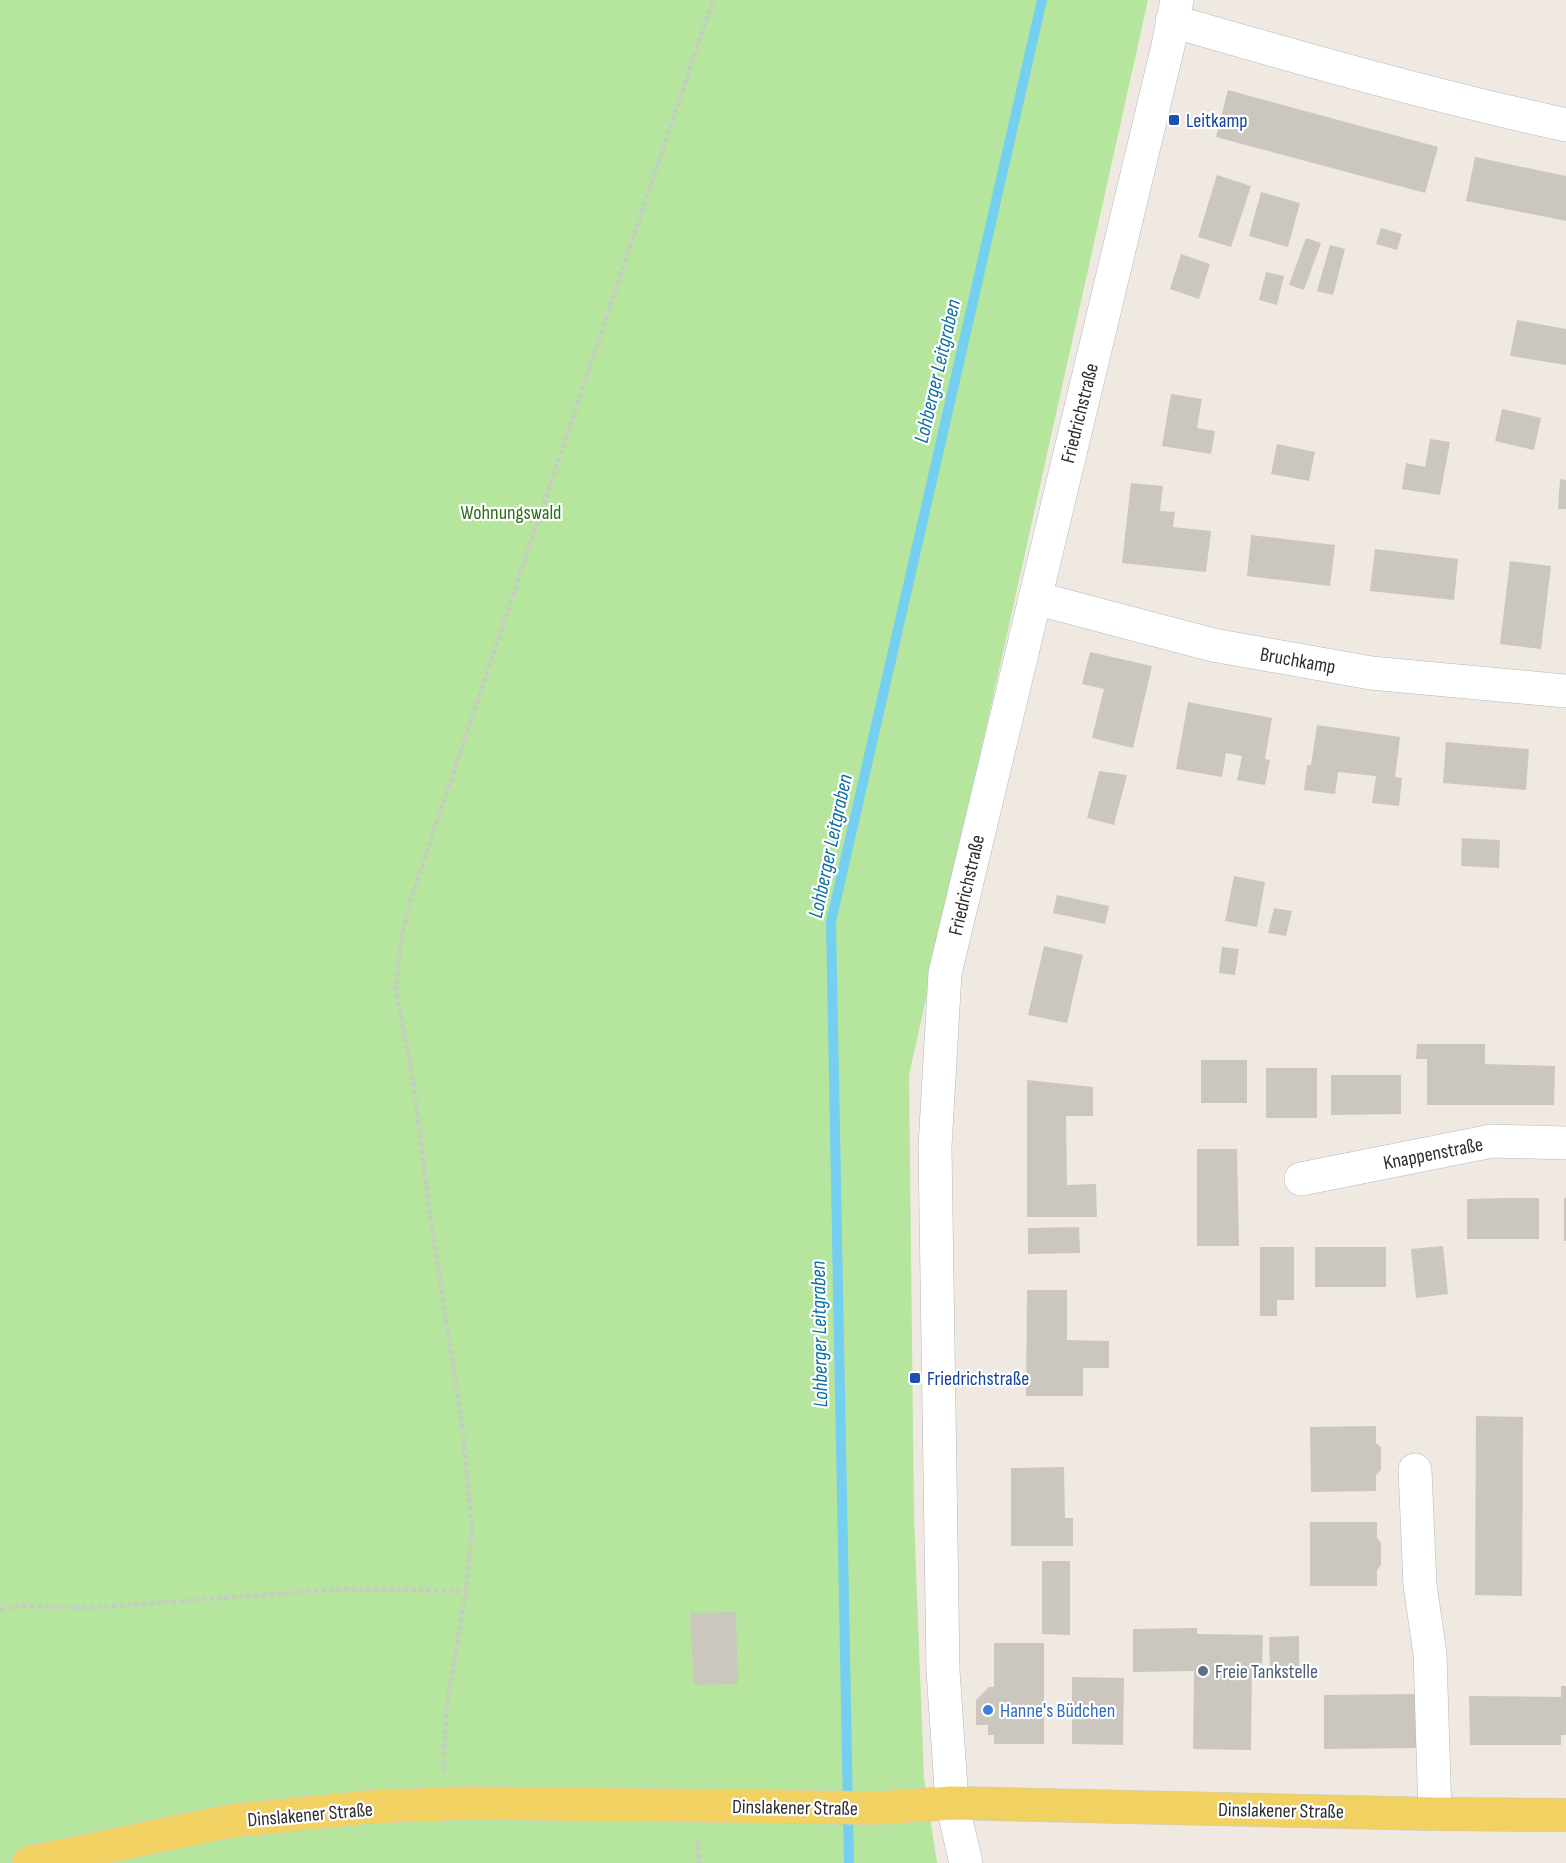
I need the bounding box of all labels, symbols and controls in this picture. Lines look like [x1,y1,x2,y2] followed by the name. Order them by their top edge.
[1186,109,1248,133] place label: Leitkamp
[1167,113,1181,127] marker: Leitkamp
[909,297,966,445] water label: Lohberger Leitgraben
[1056,361,1104,466] street label: Friedrichstraße
[461,501,561,525] park label: Wohnungswald
[1258,643,1337,679] street label: Bruchkamp
[803,772,858,920] water label: Lohberger Leitgraben
[944,833,990,938] street label: Friedrichstraße
[1381,1133,1485,1175] street label: Knappenstraße
[806,1260,833,1407] water label: Lohberger Leitgraben
[927,1367,1029,1391] place label: Friedrichstraße
[908,1371,922,1385] marker: Friedrichstraße
[1215,1660,1318,1684] place label: Freie Tankstelle
[1196,1664,1210,1678] marker: Freie Tankstelle
[1000,1699,1115,1723] place label: Hanne's Büdchen
[981,1703,995,1717] marker: Hanne's Büdchen
[732,1795,858,1821] street label: Dinslakener Straße
[246,1798,374,1832] street label: Dinslakener Straße
[1218,1798,1344,1824] street label: Dinslakener Straße

